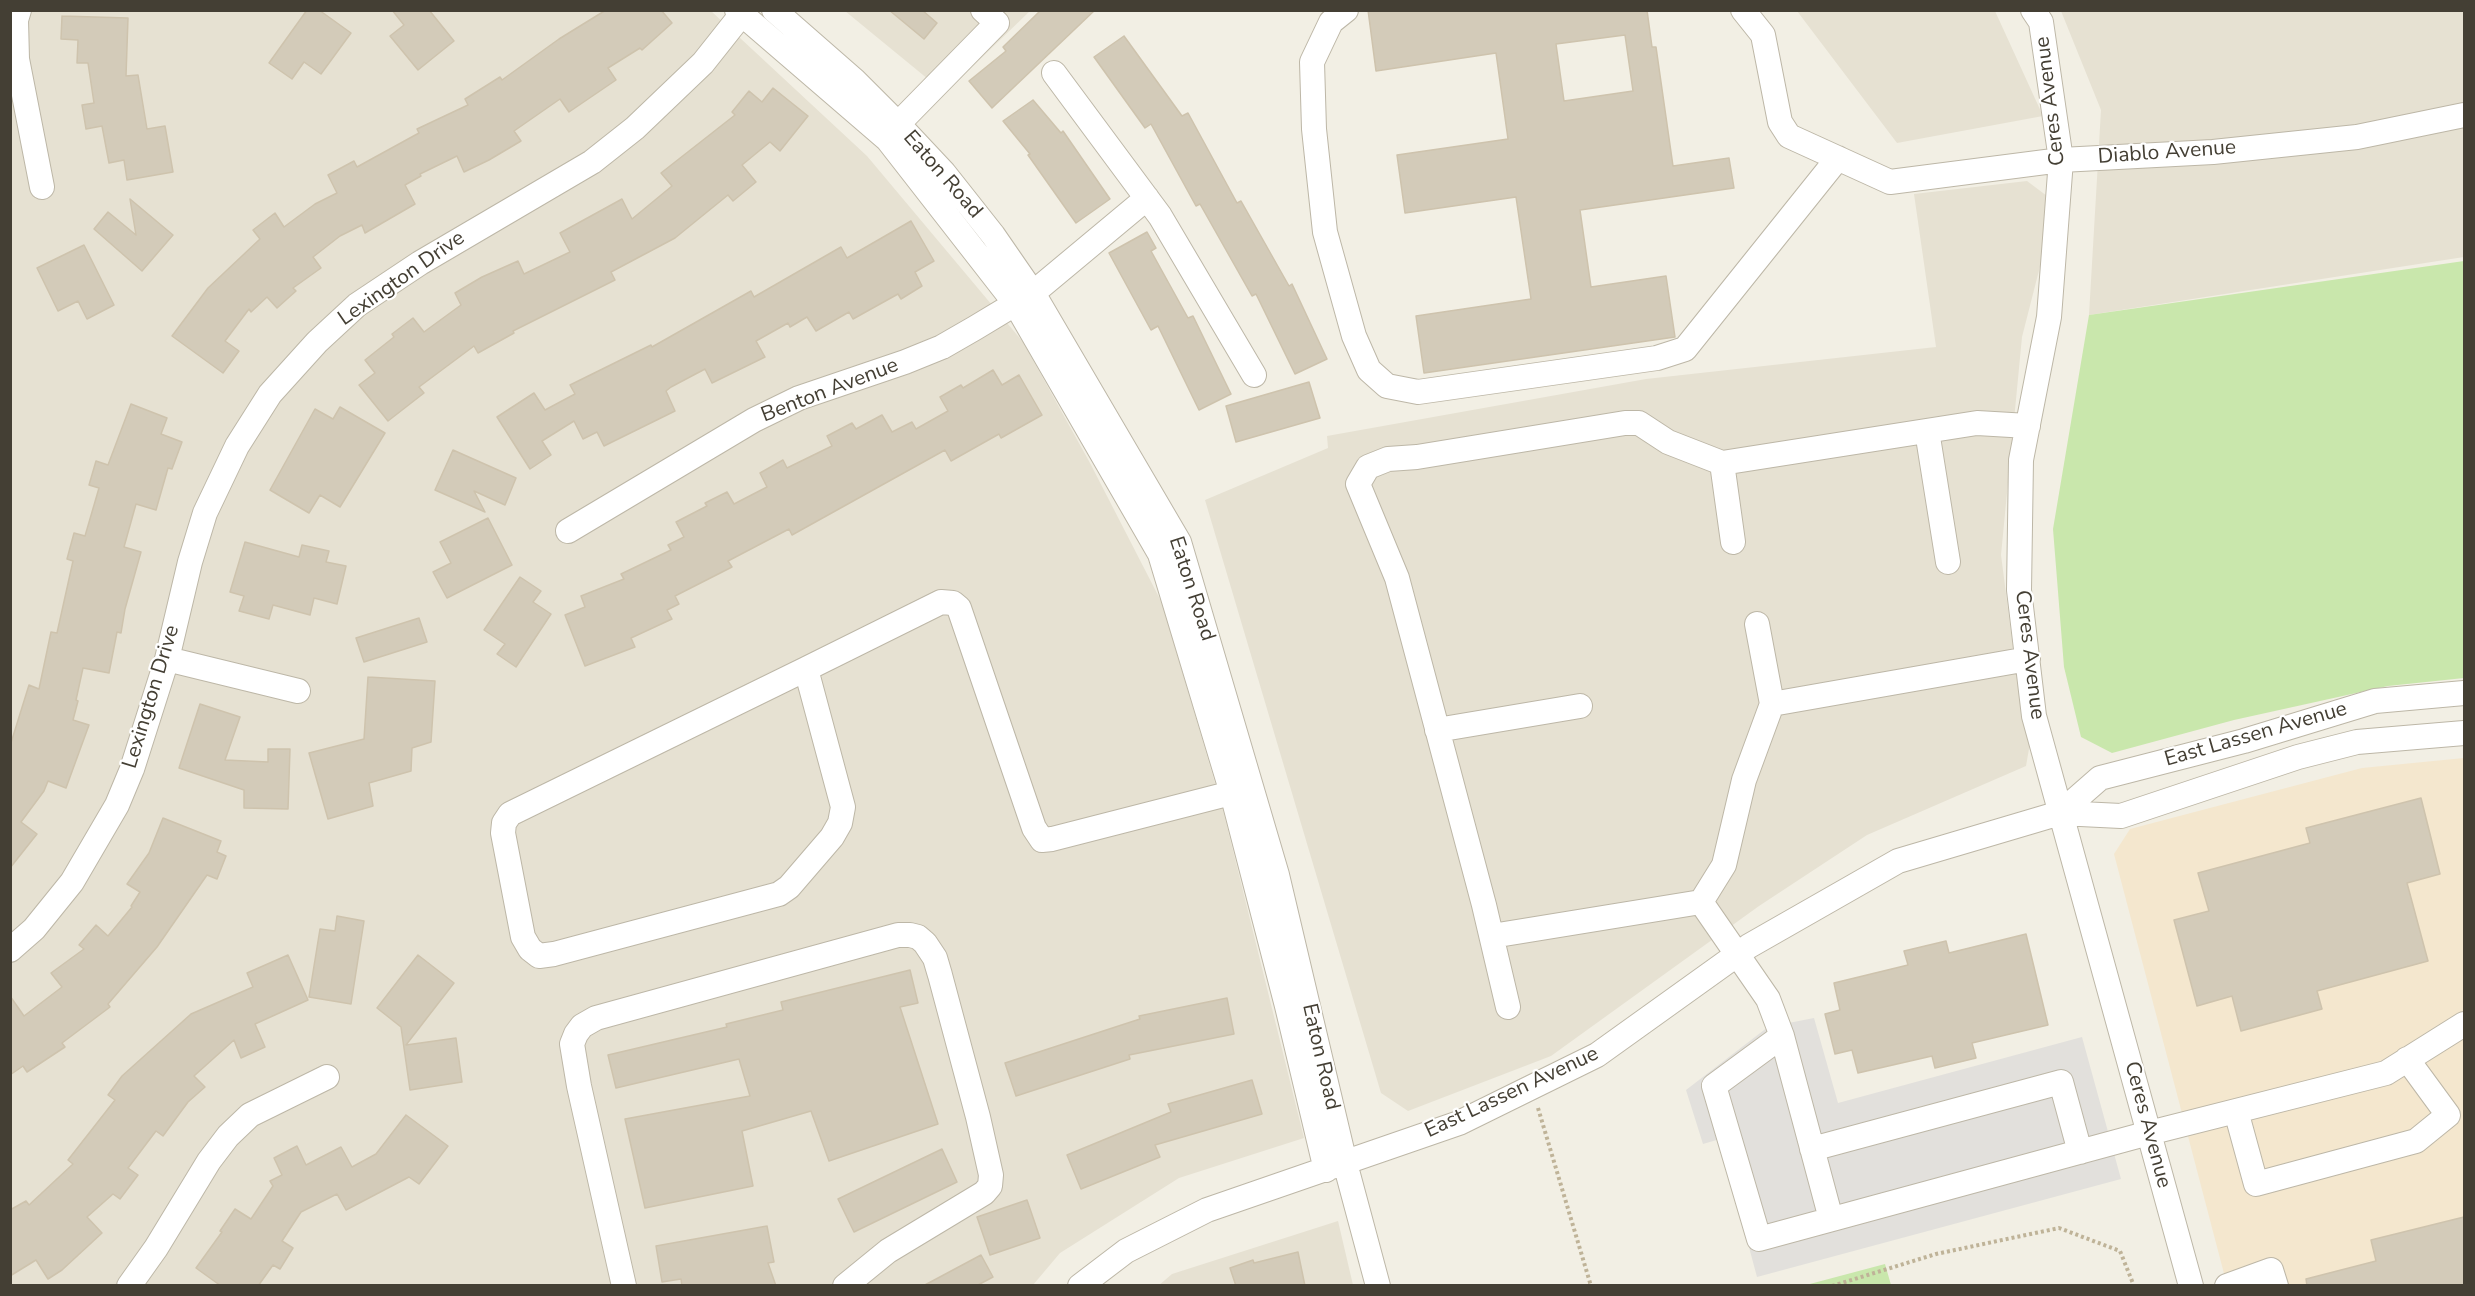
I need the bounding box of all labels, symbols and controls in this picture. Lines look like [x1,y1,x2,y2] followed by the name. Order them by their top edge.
[2031,35,2071,167] street label: Ceres Avenue
[897,126,987,224] street label: Eaton Road
[2097,136,2237,170] street label: Diablo Avenue
[334,226,470,332] street label: Lexington Drive
[758,353,902,429] street label: Benton Avenue
[1162,534,1220,644] street label: Eaton Road
[2009,589,2049,721] street label: Ceres Avenue
[118,622,186,772] street label: Lexington Drive
[2162,697,2350,773] street label: East Lassen Avenue
[1296,1001,1344,1113] street label: Eaton Road
[1421,1042,1603,1144] street label: East Lassen Avenue
[2118,1059,2176,1191] street label: Ceres Avenue

